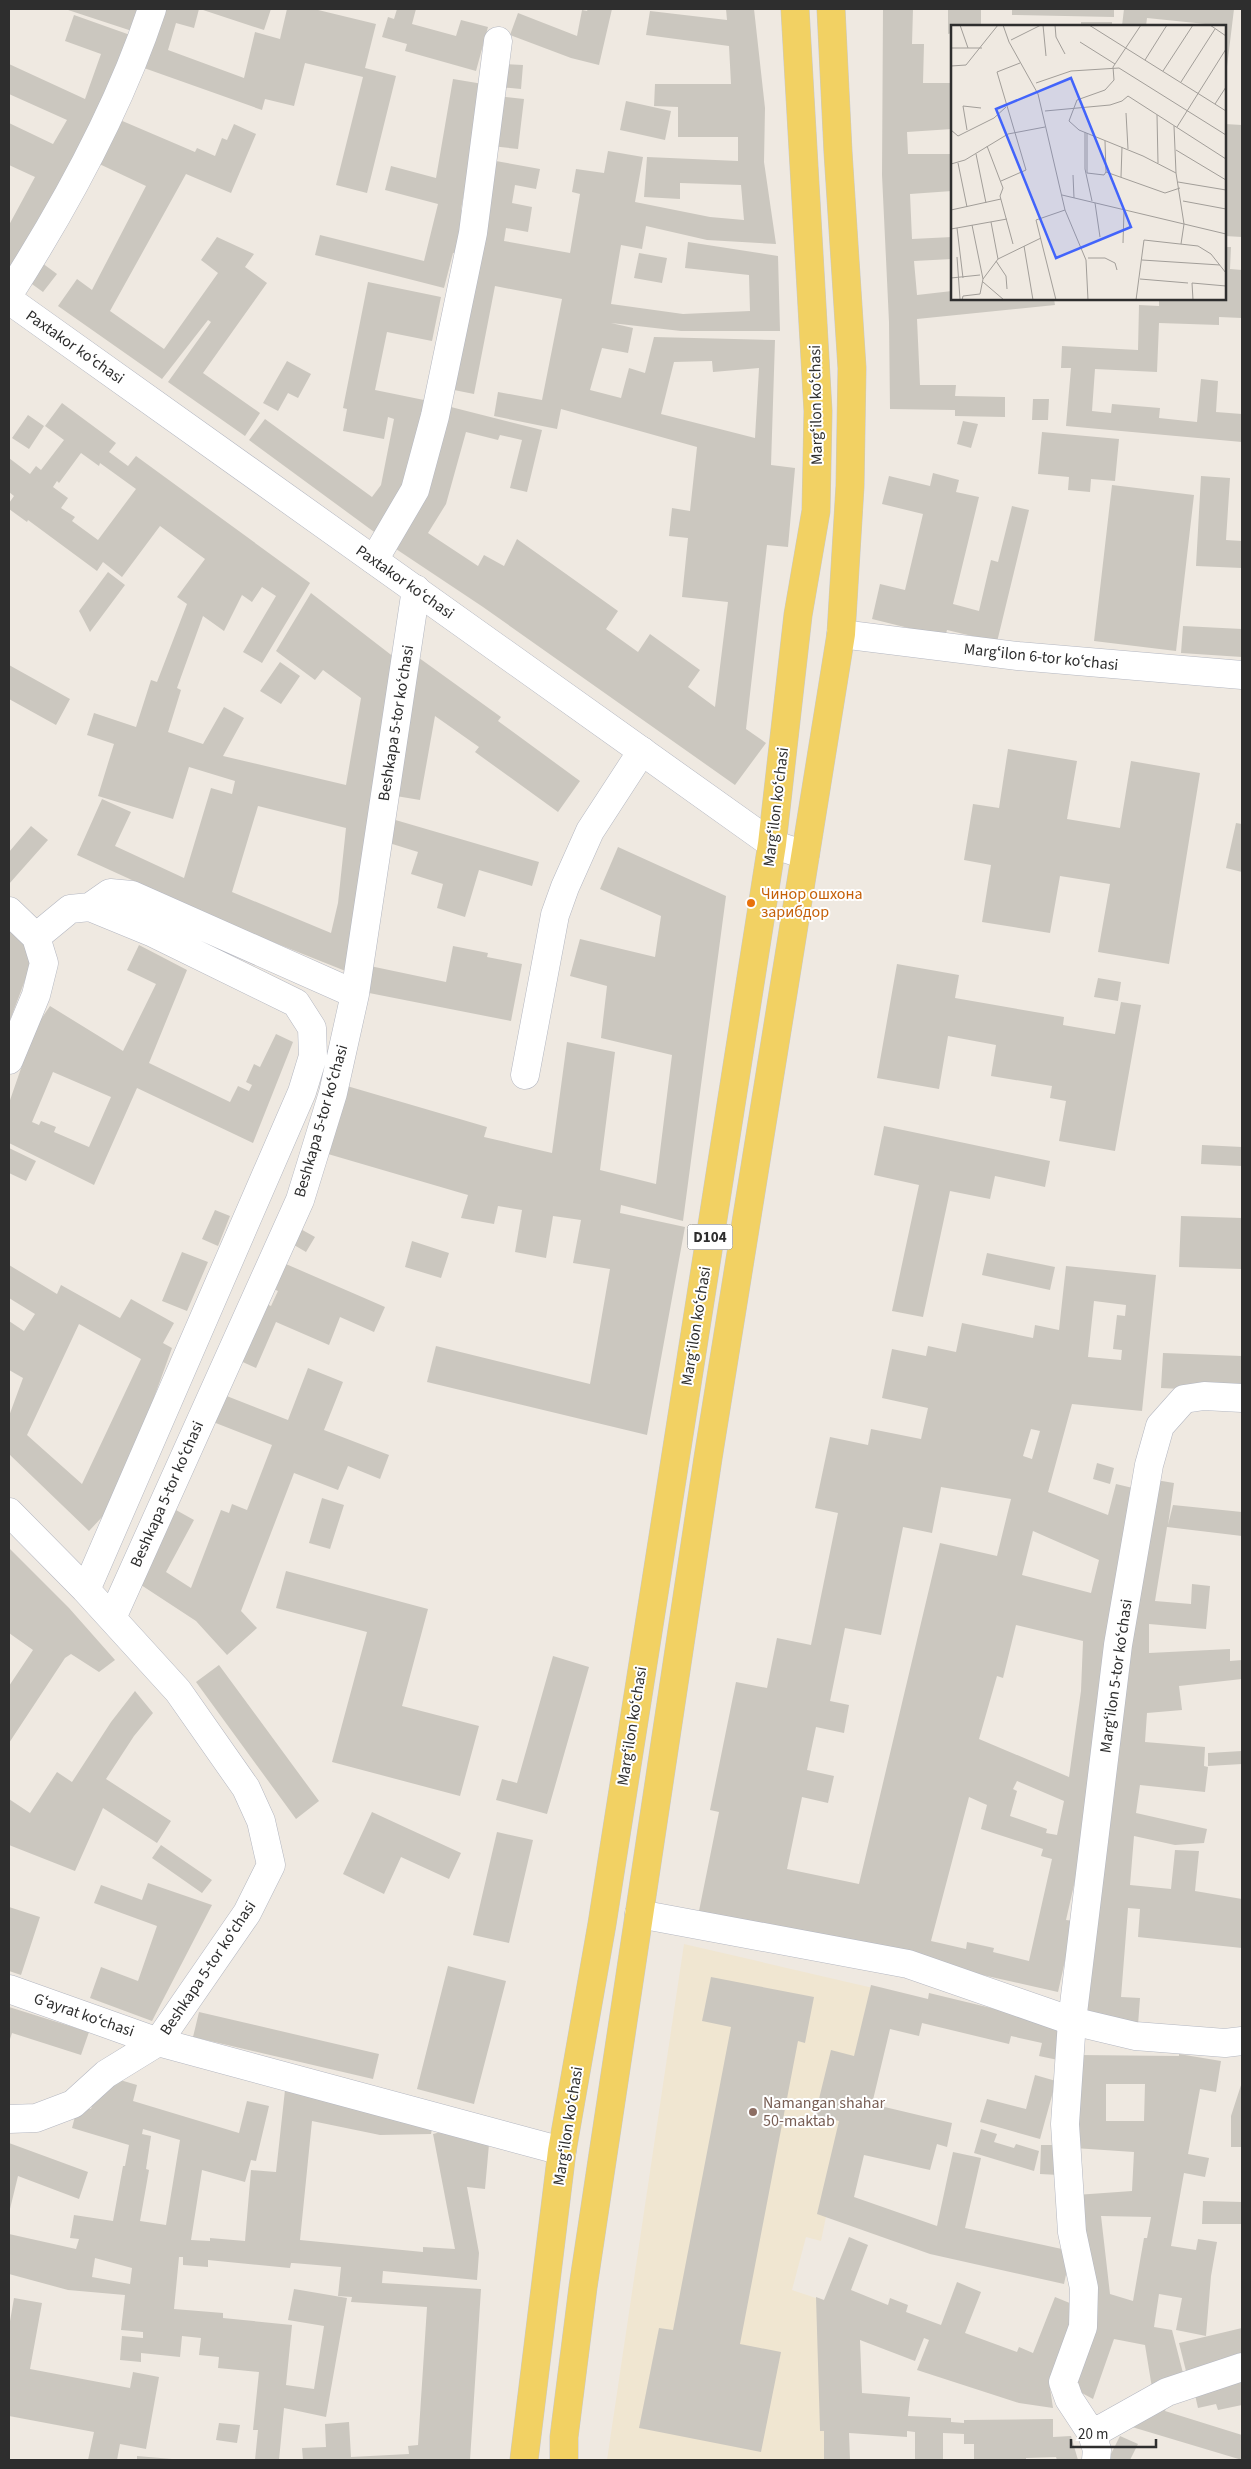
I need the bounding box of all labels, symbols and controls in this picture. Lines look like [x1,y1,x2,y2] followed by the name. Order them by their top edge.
[951,25,1226,300] inset map
[21,305,129,389] street label: Paxtakor koʻchasi
[804,345,828,465] street label: Margʻilon koʻchasi
[351,540,459,624] street label: Paxtakor koʻchasi
[963,638,1119,676] street label: Margʻilon 6-tor koʻchasi
[373,643,419,803] street label: Beshkapa 5-tor koʻchasi
[758,746,794,868] street label: Margʻilon koʻchasi
[761,883,863,923] place label: Чинор ошхона зарибдор
[745,897,757,909] marker: Чинор ошхона зарибдор
[289,1042,353,1200] street label: Beshkapa 5-tor koʻchasi
[688,1224,732,1250] road number: D104
[676,1265,716,1387] street label: Margʻilon koʻchasi
[125,1417,209,1571] street label: Beshkapa 5-tor koʻchasi
[1094,1598,1138,1754] street label: Margʻilon 5-tor koʻchasi
[612,1665,652,1787] street label: Margʻilon koʻchasi
[155,1896,261,2040] street label: Beshkapa 5-tor koʻchasi
[31,1988,137,2042] street label: Gʻayrat koʻchasi
[548,2065,588,2187] street label: Margʻilon koʻchasi
[763,2092,886,2132] place label: Namangan shahar 50-maktab
[747,2106,759,2118] marker: Namangan shahar 50-maktab
[1071,2416,1156,2448] scale bar
[1078,2424,1108,2445] text: 20 m

